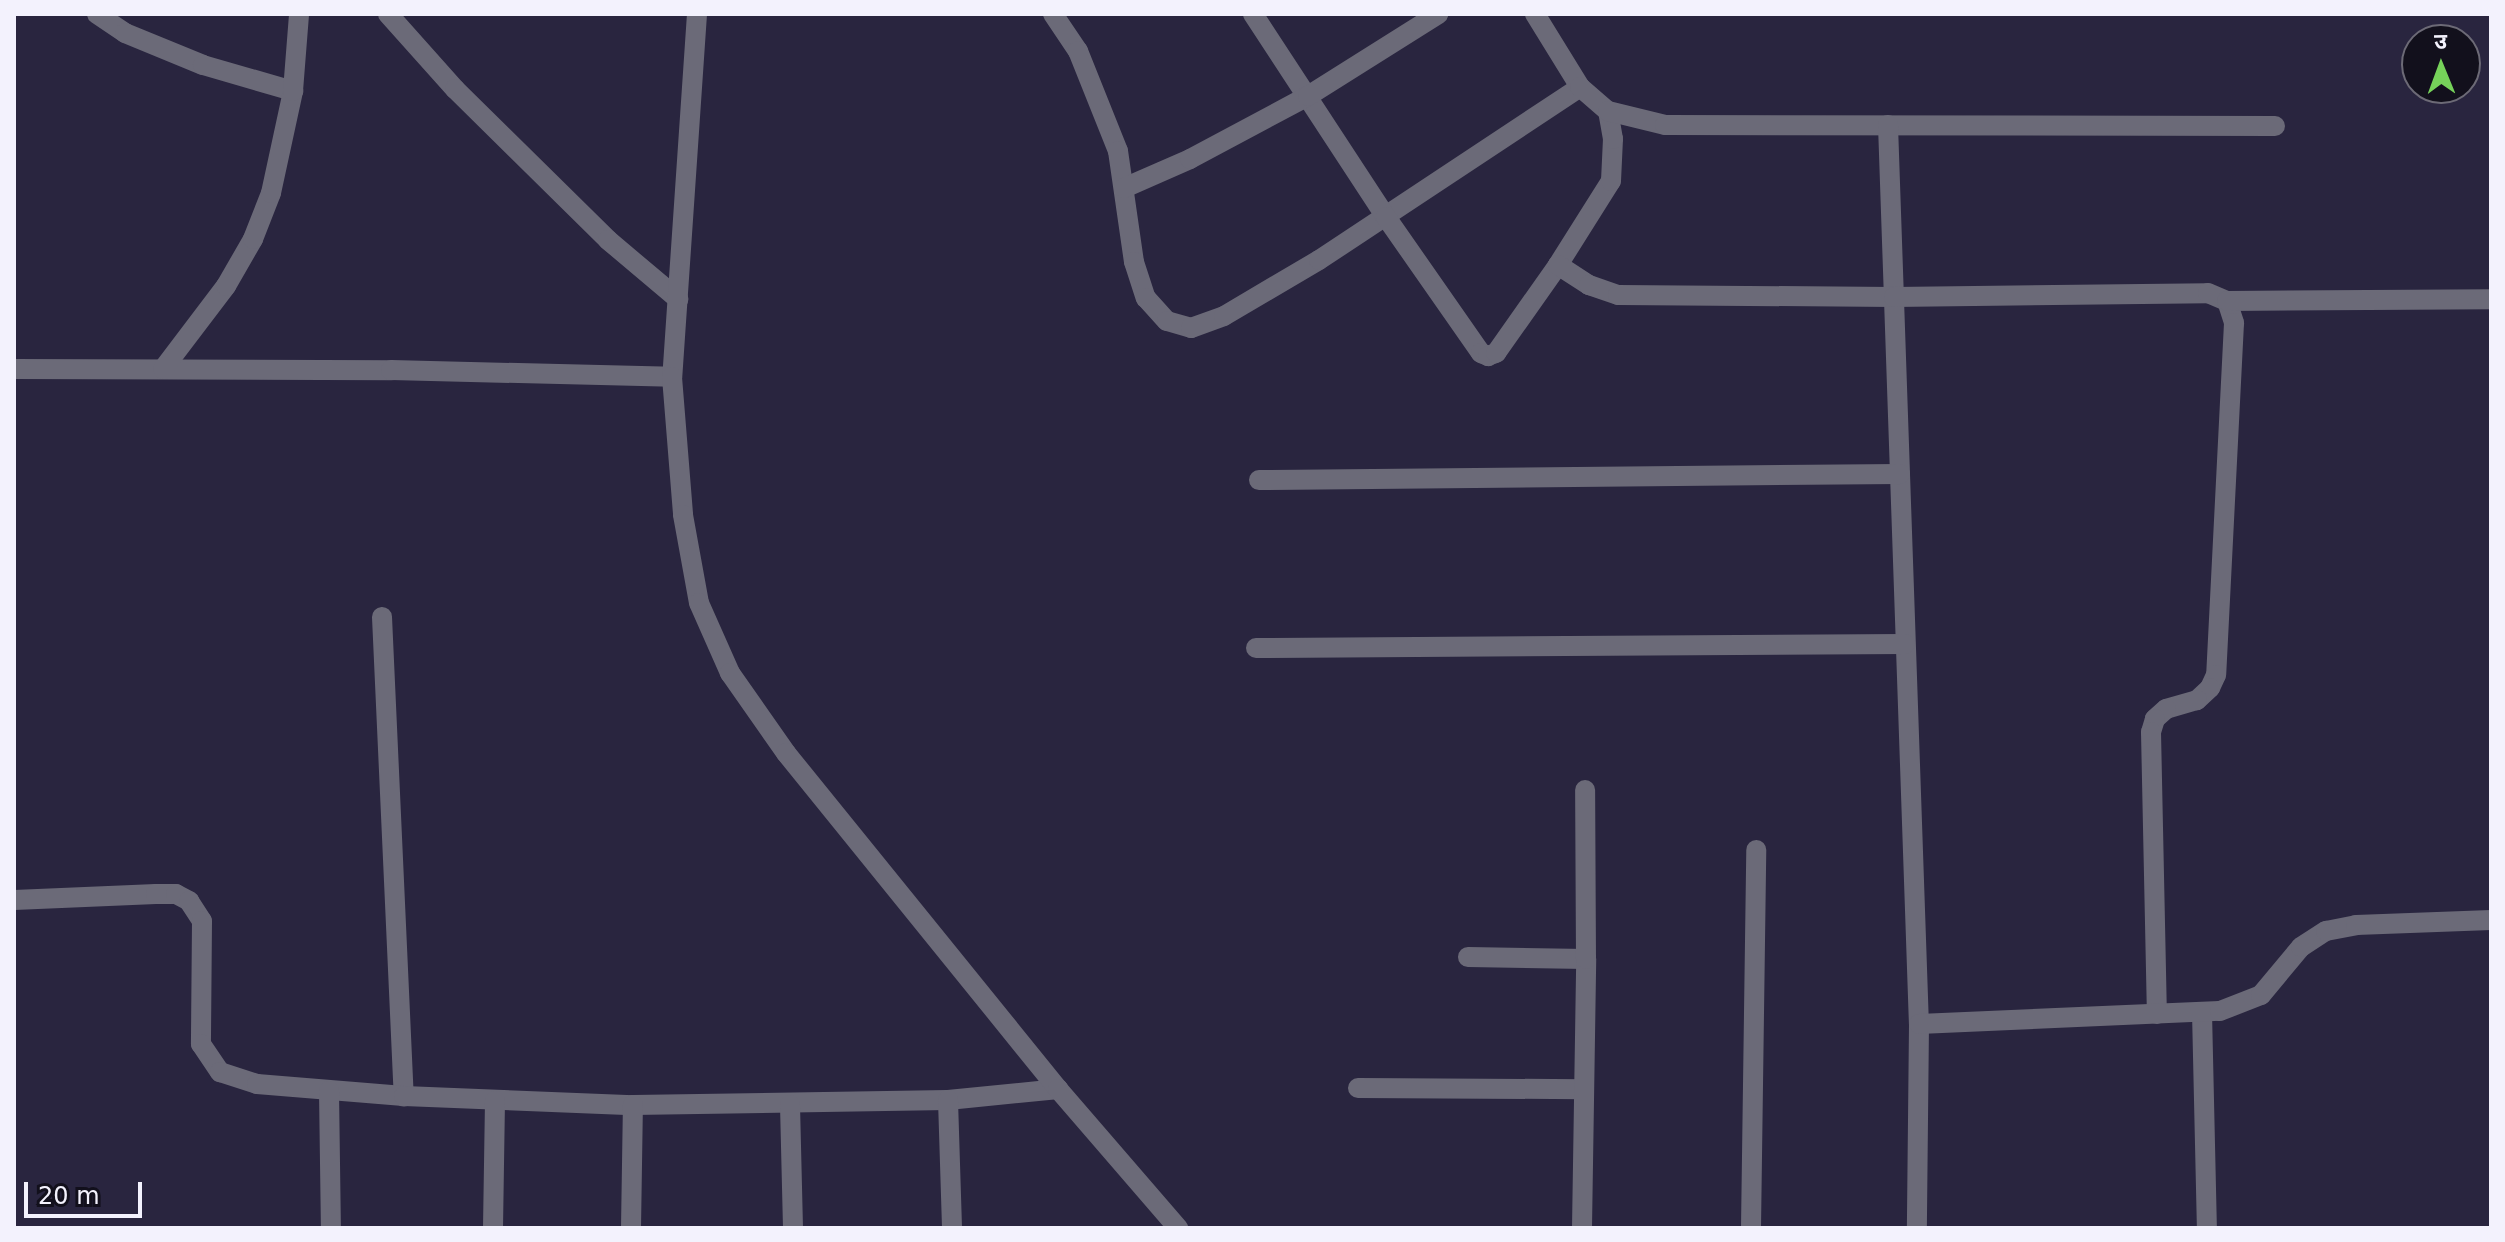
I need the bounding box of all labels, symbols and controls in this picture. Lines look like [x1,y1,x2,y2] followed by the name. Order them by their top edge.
[2401,24,2481,104] north arrow
[2434,29,2447,54] text: उ
[28,1166,146,1216] scale bar
[38,1182,100,1210] text: 20 m

